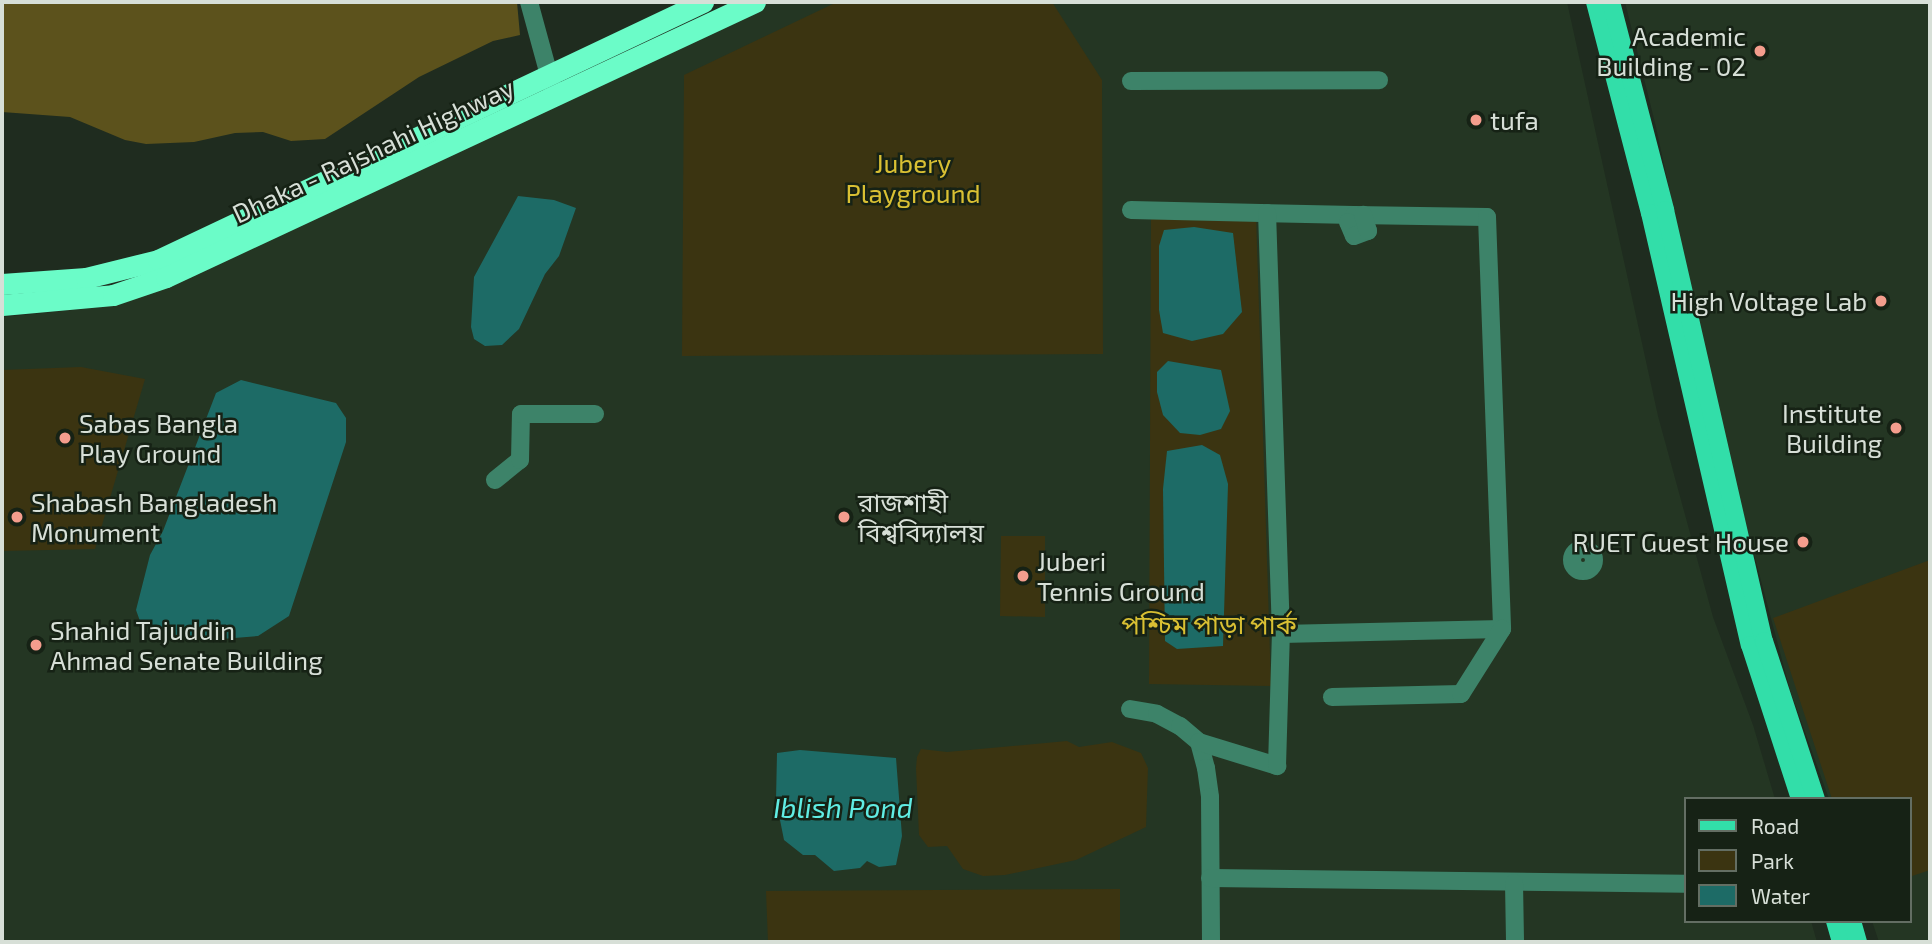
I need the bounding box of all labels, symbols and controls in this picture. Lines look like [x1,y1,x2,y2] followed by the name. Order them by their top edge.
[1596,20,1746,82] place label: Academic Building - 02
[1752,43,1768,59] marker: Academic Building - 02
[227,71,519,229] street label: Dhaka - Rajshahi Highway
[1490,104,1539,136] place label: tufa
[1468,112,1484,128] marker: tufa
[845,147,981,208] park label: Jubery Playground
[1670,285,1867,317] place label: High Voltage Lab
[1873,293,1889,309] marker: High Voltage Lab
[1782,397,1882,458] place label: Institute Building
[79,407,238,468] place label: Sabas Bangla Play Ground
[1888,420,1904,436] marker: Institute Building
[57,430,73,446] marker: Sabas Bangla Play Ground
[31,486,277,548] place label: Shabash Bangladesh Monument
[858,486,984,548] place label: রাজশাহী বিশ্ববিদ্যালয়
[9,509,25,525] marker: Shabash Bangladesh Monument
[836,509,852,525] marker: রাজশাহী বিশ্ববিদ্যালয়
[1572,526,1789,558] place label: RUET Guest House
[1795,534,1811,550] marker: RUET Guest House
[1037,545,1205,606] place label: Juberi Tennis Ground
[1015,568,1031,584] marker: Juberi Tennis Ground
[1121,608,1297,640] park label: পশ্চিম পাড়া পার্ক
[50,614,323,676] place label: Shahid Tajuddin Ahmad Senate Building
[28,637,44,653] marker: Shahid Tajuddin Ahmad Senate Building
[773,790,913,824] water label: Iblish Pond
[1684,797,1911,923] legend
[1751,813,1799,838] text: Road
[1751,848,1794,873] text: Park
[1751,883,1810,908] text: Water

